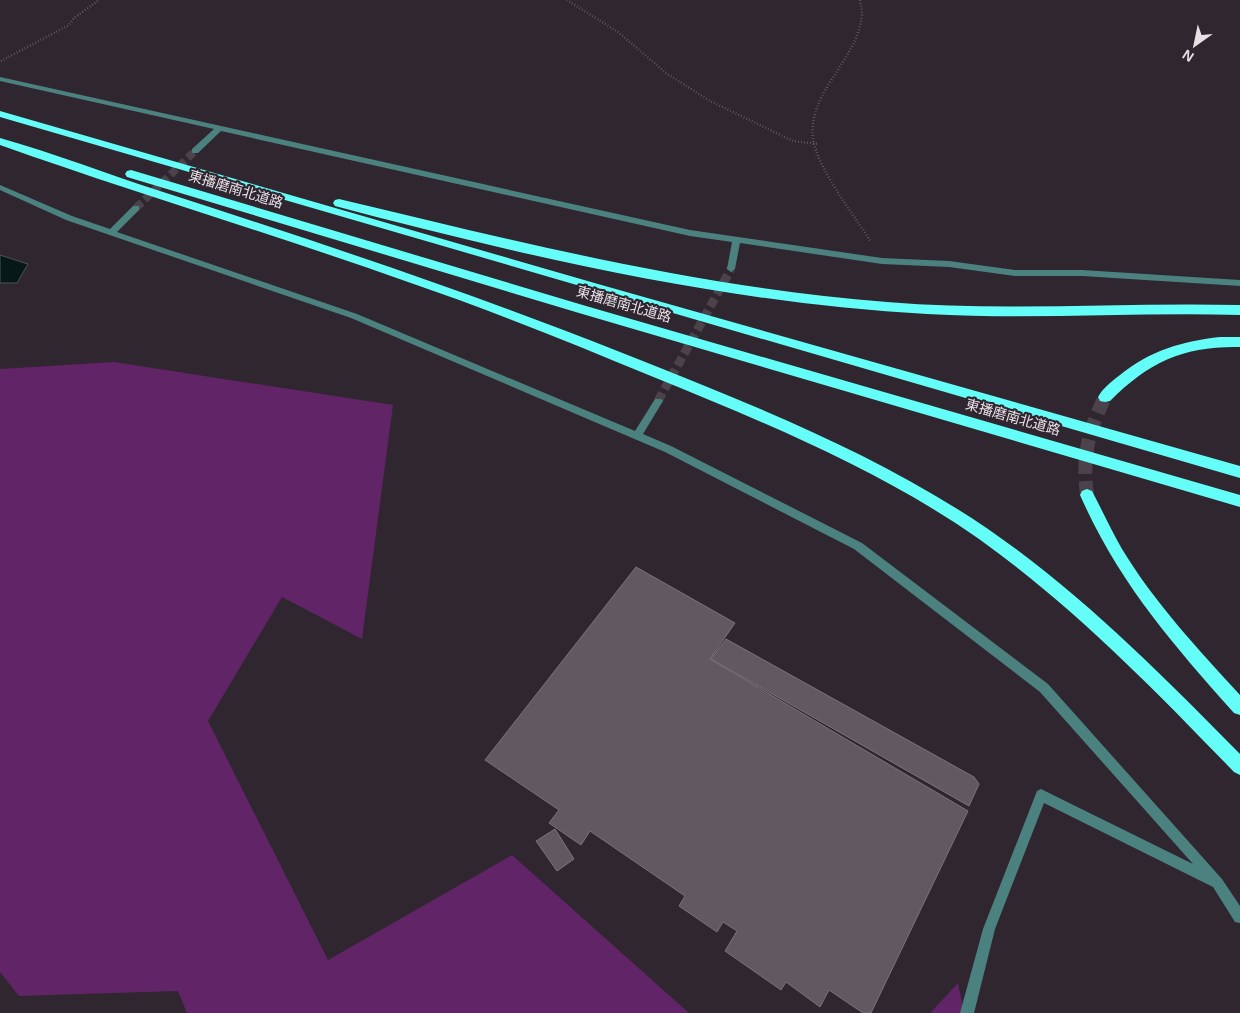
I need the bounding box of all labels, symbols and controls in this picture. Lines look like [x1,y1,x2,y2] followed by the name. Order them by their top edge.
[1170,20,1220,70] north arrow
[1179,46,1197,65] text: N
[187,167,285,211] street label: 東播磨南北道路
[575,283,673,325] street label: 東播磨南北道路
[964,396,1062,438] street label: 東播磨南北道路

